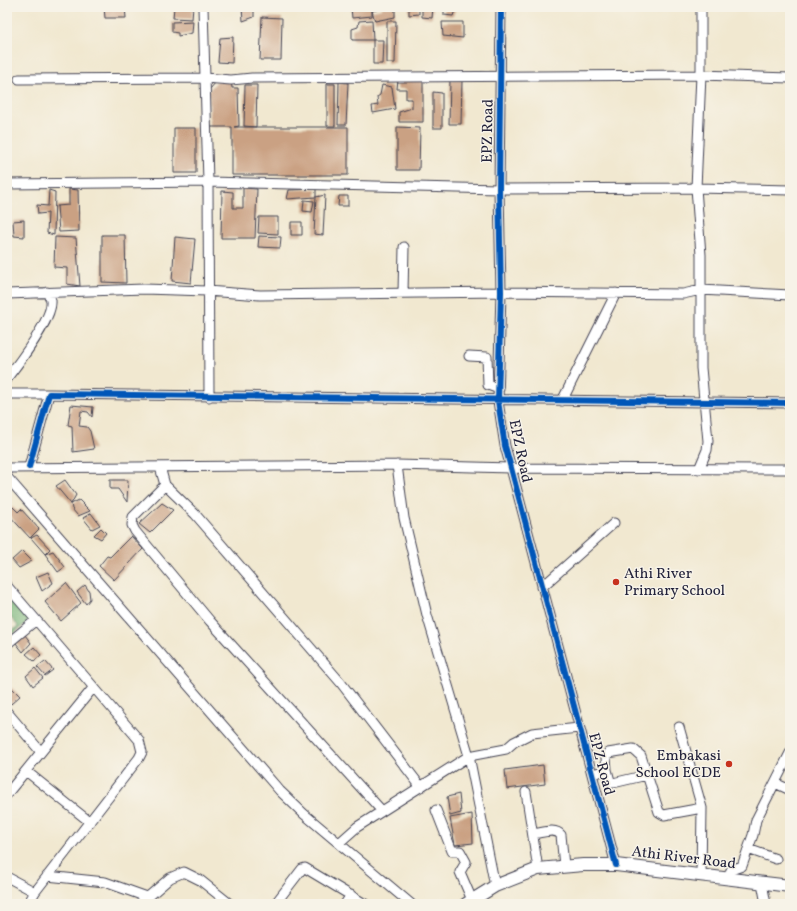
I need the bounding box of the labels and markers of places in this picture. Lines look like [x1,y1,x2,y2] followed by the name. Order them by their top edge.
[624,564,725,602] place label: Athi River Primary School
[611,577,621,587] marker: Athi River Primary School
[635,746,721,784] place label: Embakasi School ECDE
[724,759,734,769] marker: Embakasi School ECDE

